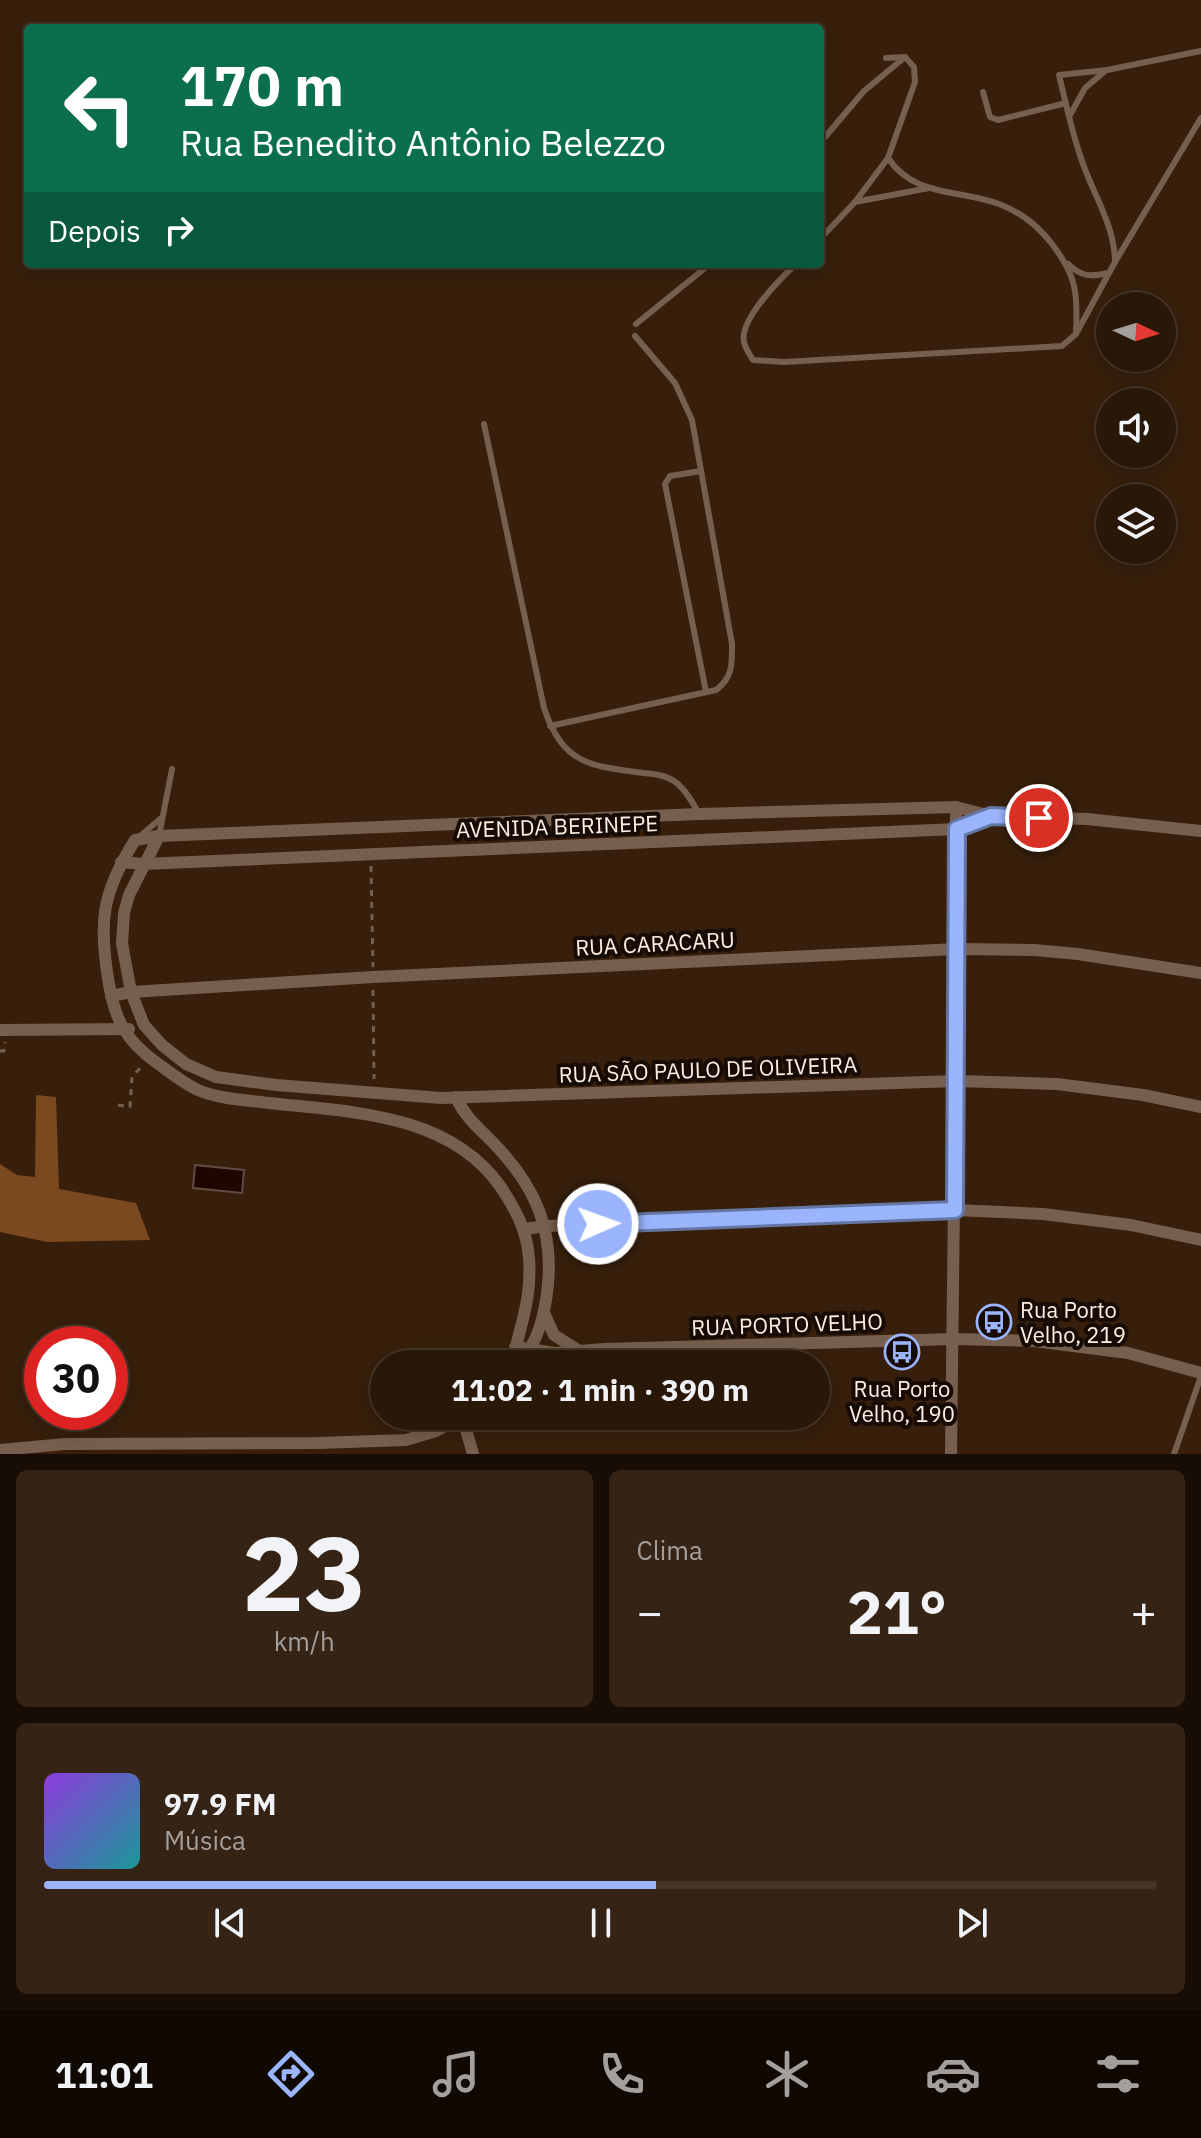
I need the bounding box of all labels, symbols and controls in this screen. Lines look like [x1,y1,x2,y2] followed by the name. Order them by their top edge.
[180,49,344,121] text: 170 m
[48,56,152,160] icon: left
[180,119,666,166] text: Rua Benedito Antônio Belezzo
[157,208,201,252] icon: right
[48,211,141,250] text: Depois
[1096,292,1176,372] north arrow
[1096,292,1176,564] map controls
[1096,388,1176,468] button: sound
[1096,484,1176,564] button: layers
[1005,784,1073,852] pin
[1017,796,1061,840] icon: arrive
[455,808,659,844] street label: AVENIDA BERINEPE
[574,924,736,962] street label: RUA CARACARU
[558,1049,858,1089] street label: RUA SÃO PAULO DE OLIVEIRA
[556,1182,640,1266] position arrow
[1020,1295,1126,1349] place label: Rua Porto Velho, 219
[975,1303,1013,1341] bus stop icon: Rua Porto Velho, 219
[691,1306,883,1342] street label: RUA PORTO VELHO
[24,1326,128,1430] speed limit sign: 30
[883,1333,921,1371] bus stop icon: Rua Porto Velho, 190
[451,1370,749,1409] text: 11:02 · 1 min · 390 m
[849,1374,955,1428] place label: Rua Porto Velho, 190
[242,1504,367,1640] text: 23
[637,1533,703,1567] text: Clima
[847,1572,947,1651] text: 21°
[637,1583,663,1640] text: −
[1131,1583,1157,1640] text: +
[274,1624,335,1658] text: km/h
[164,1784,277,1823] text: 97.9 FM
[164,1823,246,1857] text: Música
[208,1901,252,1945] icon: previous
[579,1901,623,1945] icon: pause
[950,1901,994,1945] icon: next
[263,2046,319,2102] icon: directions
[428,2046,484,2102] icon: music
[594,2046,650,2102] icon: phone
[759,2046,815,2102] icon: climate
[925,2046,981,2102] icon: car
[1090,2046,1146,2102] icon: filters
[55,2051,153,2098] text: 11:01

